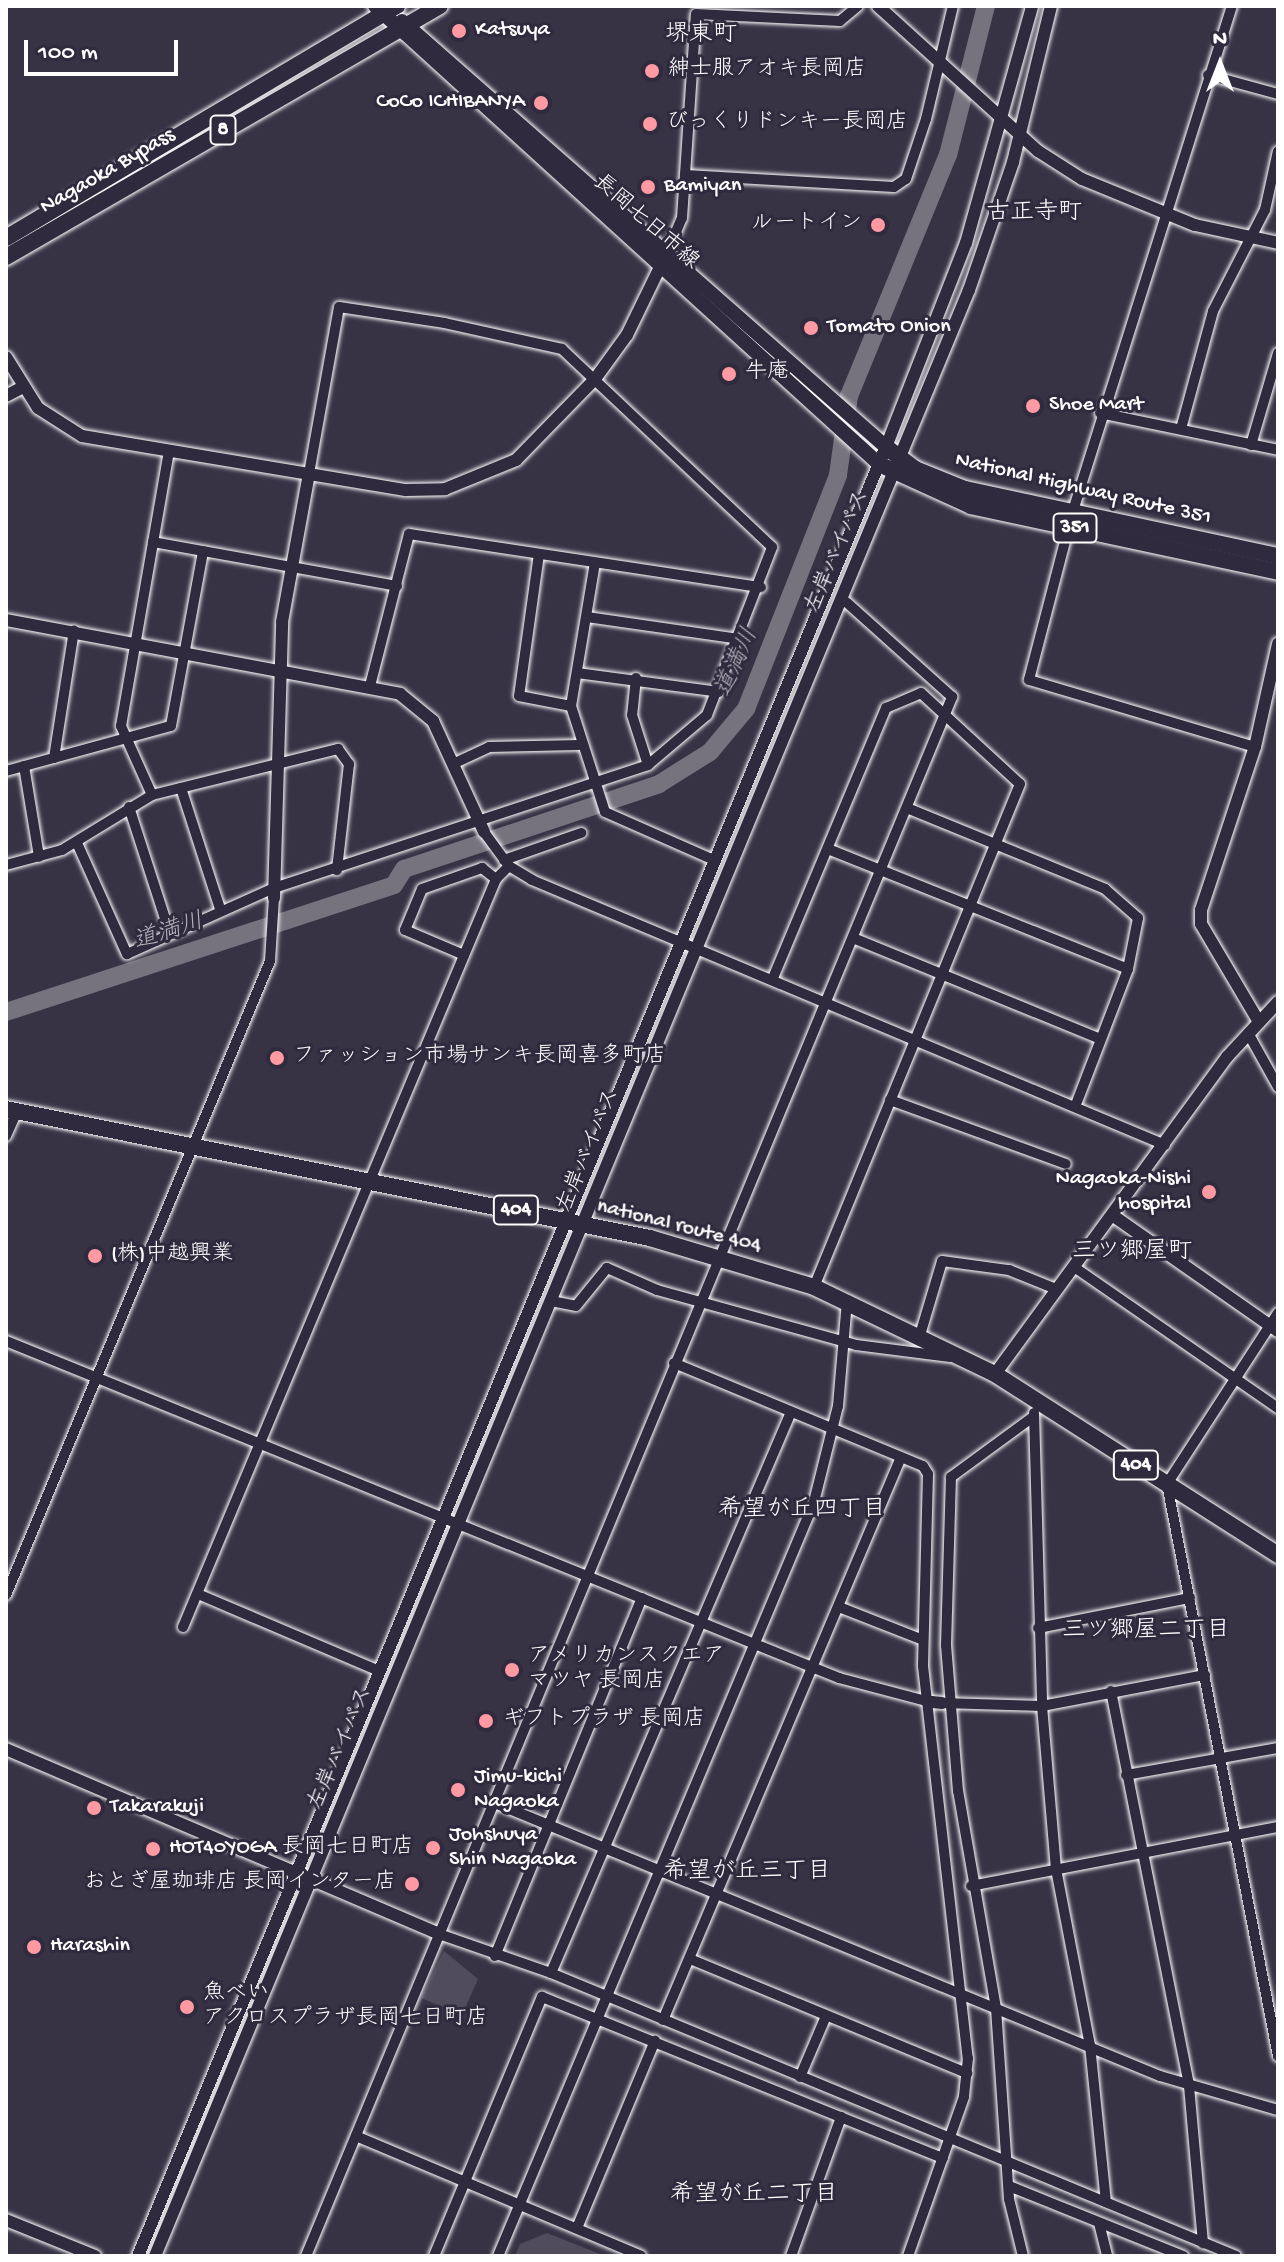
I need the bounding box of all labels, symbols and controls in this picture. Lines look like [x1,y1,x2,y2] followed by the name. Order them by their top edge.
[475,18,550,44] place label: Katsuya
[450,22,468,40] marker: Katsuya
[665,22,737,50] district label: 堺東町
[28,24,182,74] scale bar
[1180,24,1260,104] north arrow
[1213,27,1227,53] text: N
[38,39,98,68] text: 100 m
[668,58,866,84] place label: 紳士服アオキ長岡店
[643,62,661,80] marker: 紳士服アオキ長岡店
[376,90,525,116] place label: CoCo ICHIBANYA
[532,94,550,112] marker: CoCo ICHIBANYA
[666,111,908,137] place label: びっくりドンキー長岡店
[209,114,237,146] road number: 8
[641,115,659,133] marker: びっくりドンキー長岡店
[36,123,180,221] street label: Nagaoka Bypass
[587,170,703,276] street label: 長岡七日市線
[664,174,741,200] place label: Bamiyan
[639,178,657,196] marker: Bamiyan
[986,200,1082,228] district label: 古正寺町
[751,212,862,238] place label: ルートイン
[869,216,887,234] marker: ルートイン
[827,315,951,341] place label: Tomato Onion
[802,319,820,337] marker: Tomato Onion
[745,361,789,387] place label: 牛庵
[720,365,738,383] marker: 牛庵
[1049,393,1143,419] place label: Shoe Mart
[1024,397,1042,415] marker: Shoe Mart
[952,448,1214,532] street label: National Highway Route 351
[801,486,877,618] street label: 左岸バイパス
[1051,512,1099,544] road number: 351
[710,624,766,702] water label: 道満川
[130,908,208,958] water label: 道満川
[293,1045,667,1071] place label: ファッション市場サンキ長岡喜多町店
[268,1049,286,1067] marker: ファッション市場サンキ長岡喜多町店
[553,1085,627,1217] street label: 左岸バイパス
[1056,1166,1191,1218] place label: Nagaoka-Nishi hospital
[1198,1181,1220,1203] marker: Nagaoka-Nishi hospital
[492,1194,540,1226] road number: 404
[594,1194,764,1260] street label: national route 404
[1072,1239,1192,1267] district label: 三ツ郷屋町
[111,1243,233,1269] place label: (株)中越興業
[86,1247,104,1265] marker: (株)中越興業
[1112,1449,1160,1481] road number: 404
[718,1497,886,1525] district label: 希望が丘四丁目
[1062,1618,1230,1646] district label: 三ツ郷屋二丁目
[528,1644,726,1696] place label: アメリカンスクエア マツヤ 長岡店
[503,1661,521,1679] marker: アメリカンスクエア マツヤ 長岡店
[304,1683,380,1815] street label: 左岸バイパス
[502,1708,705,1734] place label: ギフトプラザ 長岡店
[477,1712,495,1730] marker: ギフトプラザ 長岡店
[474,1764,562,1816] place label: Jimu-kichi Nagaoka
[449,1781,467,1799] marker: Jimu-kichi Nagaoka
[110,1795,204,1821] place label: Takarakuji
[85,1799,103,1817] marker: Takarakuji
[449,1822,576,1874] place label: Johshuya Shin Nagaoka
[169,1836,414,1862] place label: HOT40YOGA 長岡七日町店
[424,1839,442,1857] marker: Johshuya Shin Nagaoka
[144,1840,162,1858] marker: HOT40YOGA 長岡七日町店
[663,1859,831,1887] district label: 希望が丘三丁目
[83,1871,396,1897] place label: おとぎ屋珈琲店 長岡インター店
[403,1875,421,1893] marker: おとぎ屋珈琲店 長岡インター店
[50,1934,130,1960] place label: Harashin
[25,1938,43,1956] marker: Harashin
[203,1981,489,2032] place label: 魚べい アクロスプラザ長岡七日町店
[178,1998,196,2016] marker: 魚べい アクロスプラザ長岡七日町店
[670,2182,838,2210] district label: 希望が丘二丁目

